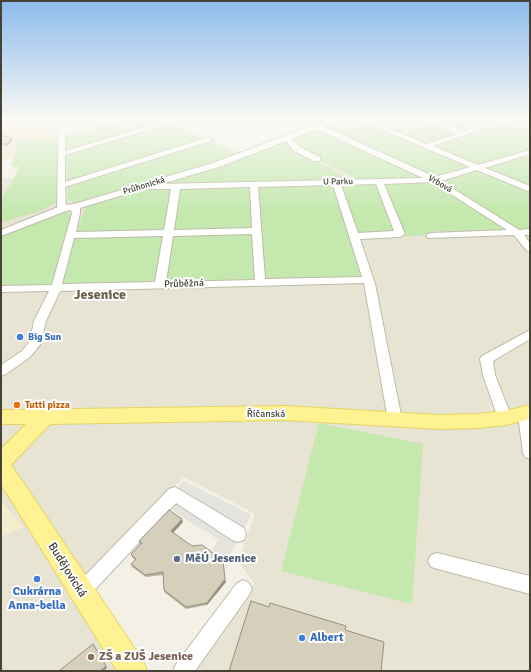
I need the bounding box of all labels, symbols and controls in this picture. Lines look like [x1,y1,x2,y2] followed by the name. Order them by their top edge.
[426,173,454,195] street label: Vrbová
[122,174,166,198] street label: Průhonická
[323,176,353,188] street label: U Parku
[164,277,204,291] street label: Průběžná
[74,287,126,303] district label: Jesenice
[28,331,61,343] place label: Big Sun
[15,332,25,342] marker: Big Sun
[25,399,70,411] place label: Tutti pizza
[12,400,22,410] marker: Tutti pizza
[247,408,285,420] street label: Říčanská
[44,540,90,600] street label: Budějovická
[185,552,256,566] place label: MěÚ Jesenice
[172,554,182,564] marker: MěÚ Jesenice
[32,574,42,584] marker: Cukrárna Anna-bella
[8,585,66,613] place label: Cukrárna Anna-bella
[310,631,343,645] place label: Albert
[297,633,307,643] marker: Albert
[99,650,193,664] place label: ZŠ a ZUŠ Jesenice
[86,652,96,662] marker: ZŠ a ZUŠ Jesenice

